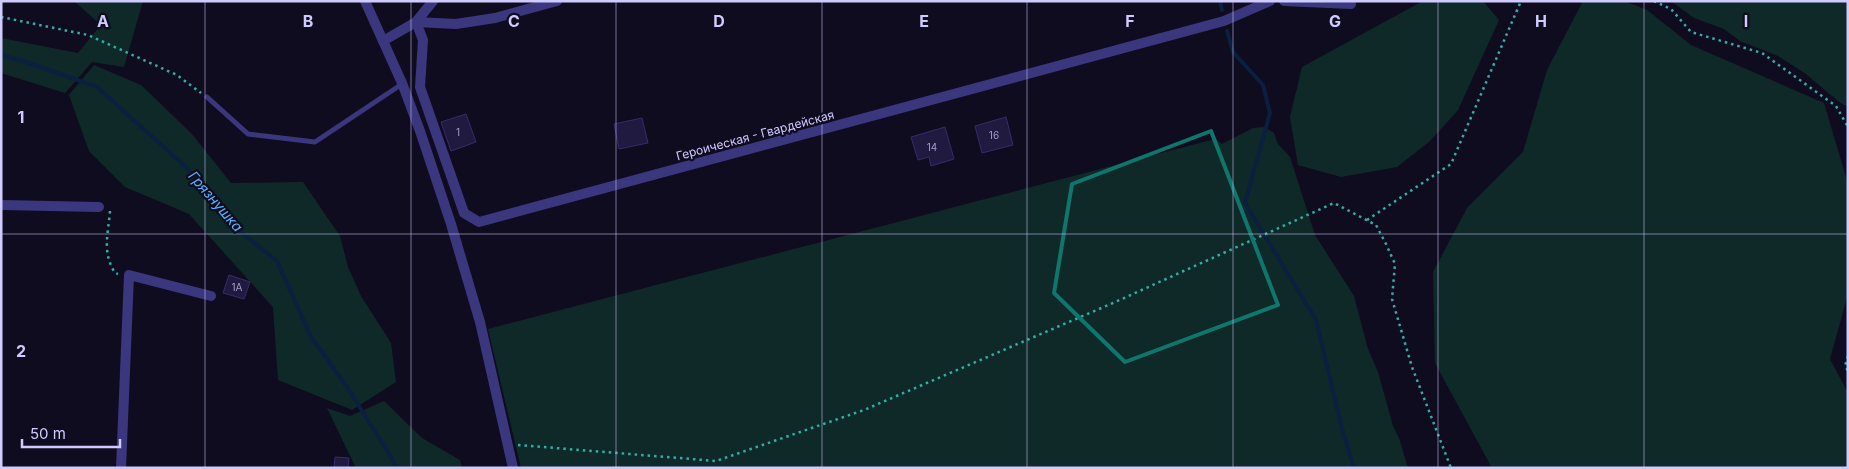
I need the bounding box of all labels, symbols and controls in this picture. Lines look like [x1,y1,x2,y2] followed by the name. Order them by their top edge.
[97,11,109,31] text: A
[303,11,313,31] text: B
[508,11,520,31] text: C
[713,11,725,31] text: D
[919,11,929,31] text: E
[1125,11,1135,31] text: F
[1329,11,1341,31] text: G
[1535,11,1547,31] text: H
[1744,11,1748,31] text: I
[18,107,24,127] text: 1
[674,107,836,163] street label: Героическая - Гвардейская
[456,126,460,138] house number: 1
[989,129,999,141] house number: 16
[927,141,937,153] house number: 14
[185,167,247,235] water label: Грязнушка
[232,281,243,293] house number: 1А
[16,341,26,361] text: 2
[22,416,120,448] scale bar
[30,424,66,443] text: 50 m

